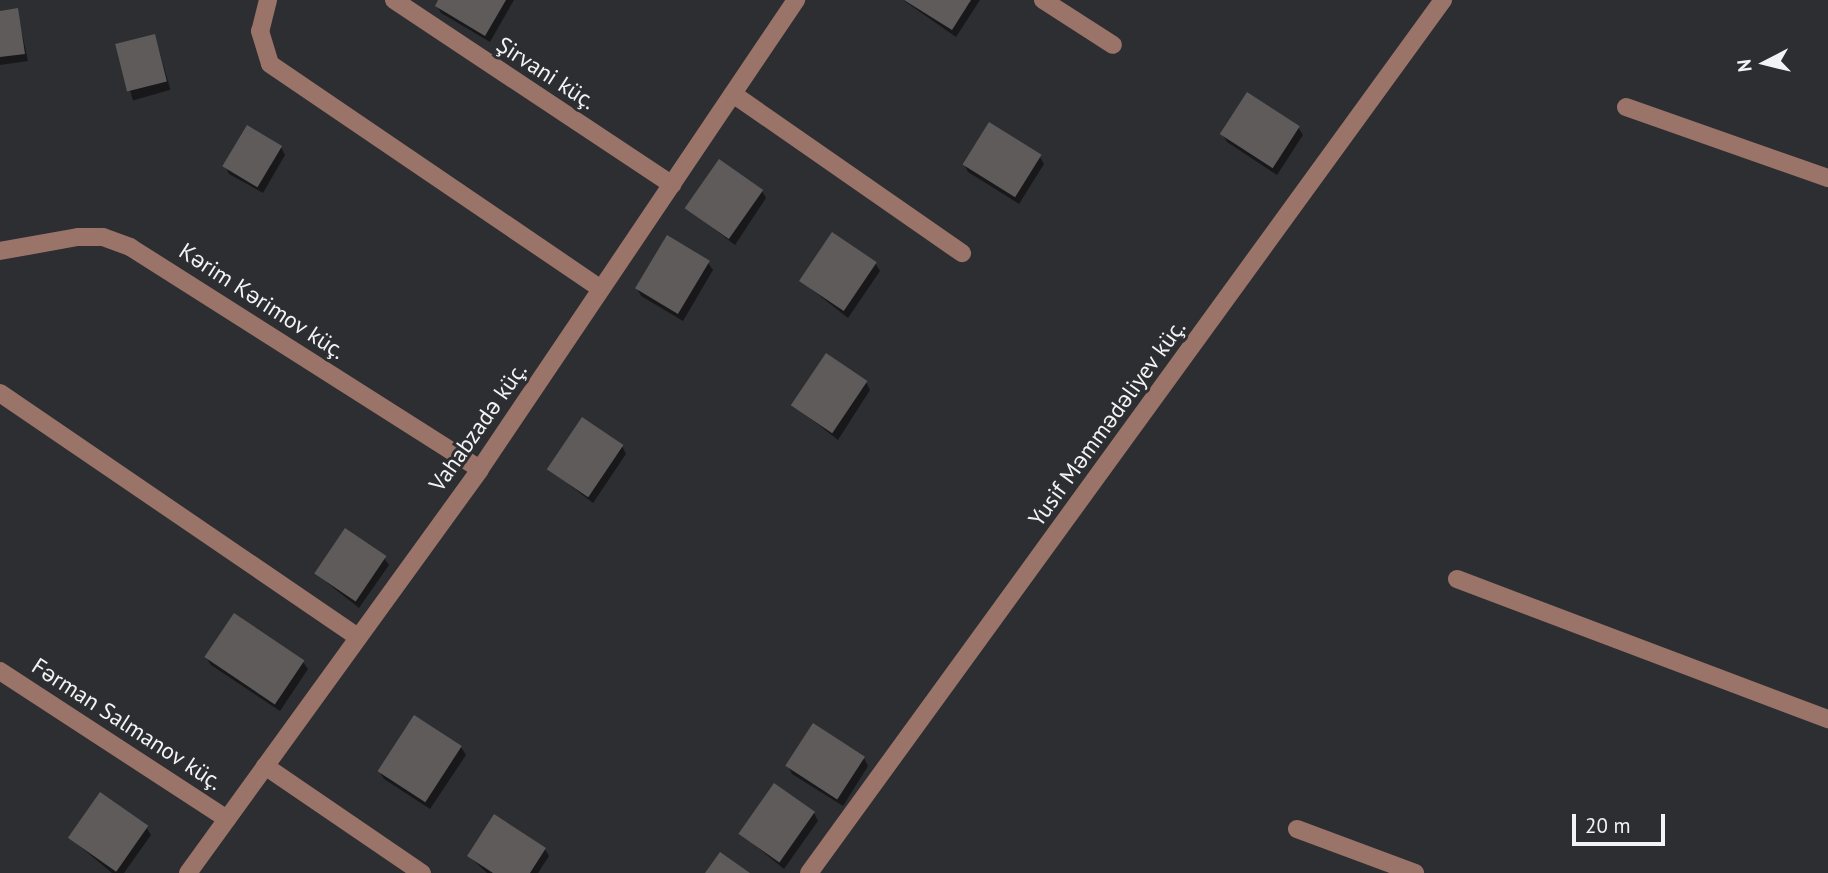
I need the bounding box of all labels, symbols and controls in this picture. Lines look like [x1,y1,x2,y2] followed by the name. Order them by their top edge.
[1730,28,1800,98] north arrow
[491,31,601,115] street label: Şirvani küç.
[1731,58,1757,73] text: N
[174,237,350,365] street label: Kərim Kərimov küç.
[1022,314,1192,532] street label: Yusif Məmmədəliyev küç.
[423,357,533,497] street label: Vahabzadə küç.
[26,652,228,796] street label: Fərman Salmanov küç.
[1576,800,1669,844] scale bar
[1585,812,1631,839] text: 20 m

